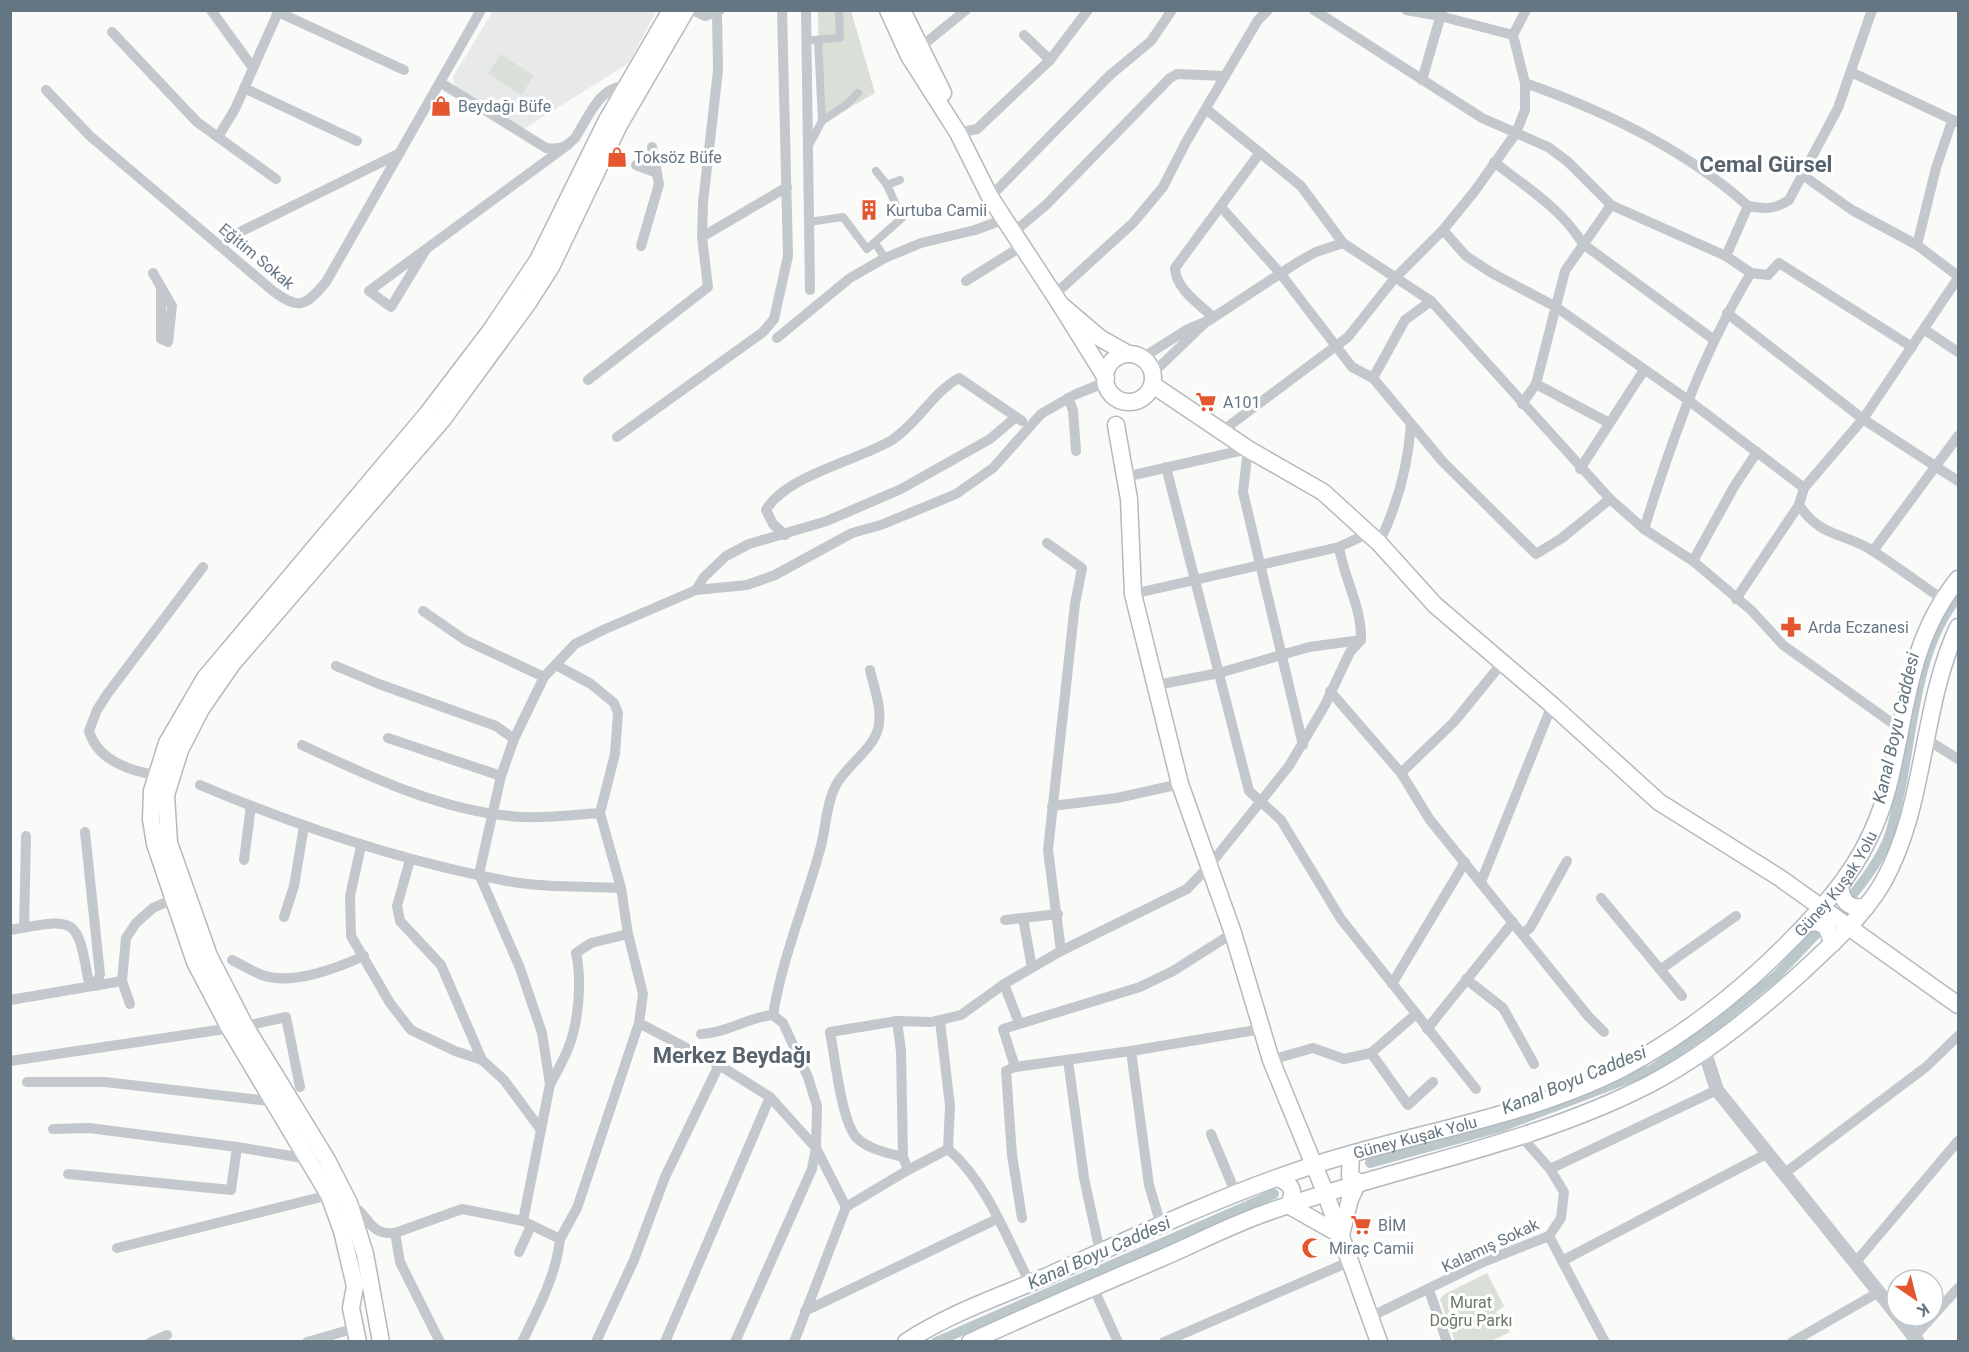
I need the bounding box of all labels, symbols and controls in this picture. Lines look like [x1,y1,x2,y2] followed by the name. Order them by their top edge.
[429,94,453,118] shop icon: Beydağı Büfe
[458,97,551,116] place label: Beydağı Büfe
[605,145,629,169] shop icon: Toksöz Büfe
[634,148,722,167] place label: Toksöz Büfe
[1700,152,1832,177] district label: Cemal Gürsel
[857,198,881,222] building icon: Kurtuba Camii
[886,201,987,220] place label: Kurtuba Camii
[215,219,299,294] street label: Eğitim Sokak
[1194,390,1218,414] supermarket icon: A101
[1223,393,1260,412] place label: A101
[1779,615,1803,639] pharmacy icon: Arda Eczanesi
[1808,618,1909,637] place label: Arda Eczanesi
[1868,650,1923,805] water label: Kanal Boyu Caddesi
[1791,828,1881,941] street label: Güney Kuşak Yolu
[1498,1041,1650,1118] water label: Kanal Boyu Caddesi
[653,1043,811,1068] district label: Merkez Beydağı
[1351,1112,1479,1163] street label: Güney Kuşak Yolu
[1024,1211,1174,1294] water label: Kanal Boyu Caddesi
[1349,1213,1373,1237] supermarket icon: BİM
[1439,1214,1543,1276] street label: Kalamış Sokak
[1378,1216,1406,1235] place label: BİM
[1300,1236,1324,1260] mosque icon: Miraç Camii
[1329,1239,1414,1258] place label: Miraç Camii
[1885,1268,1945,1328] north arrow
[1429,1293,1513,1330] park label: Murat Doğru Parkı
[1913,1299,1933,1321] text: K

